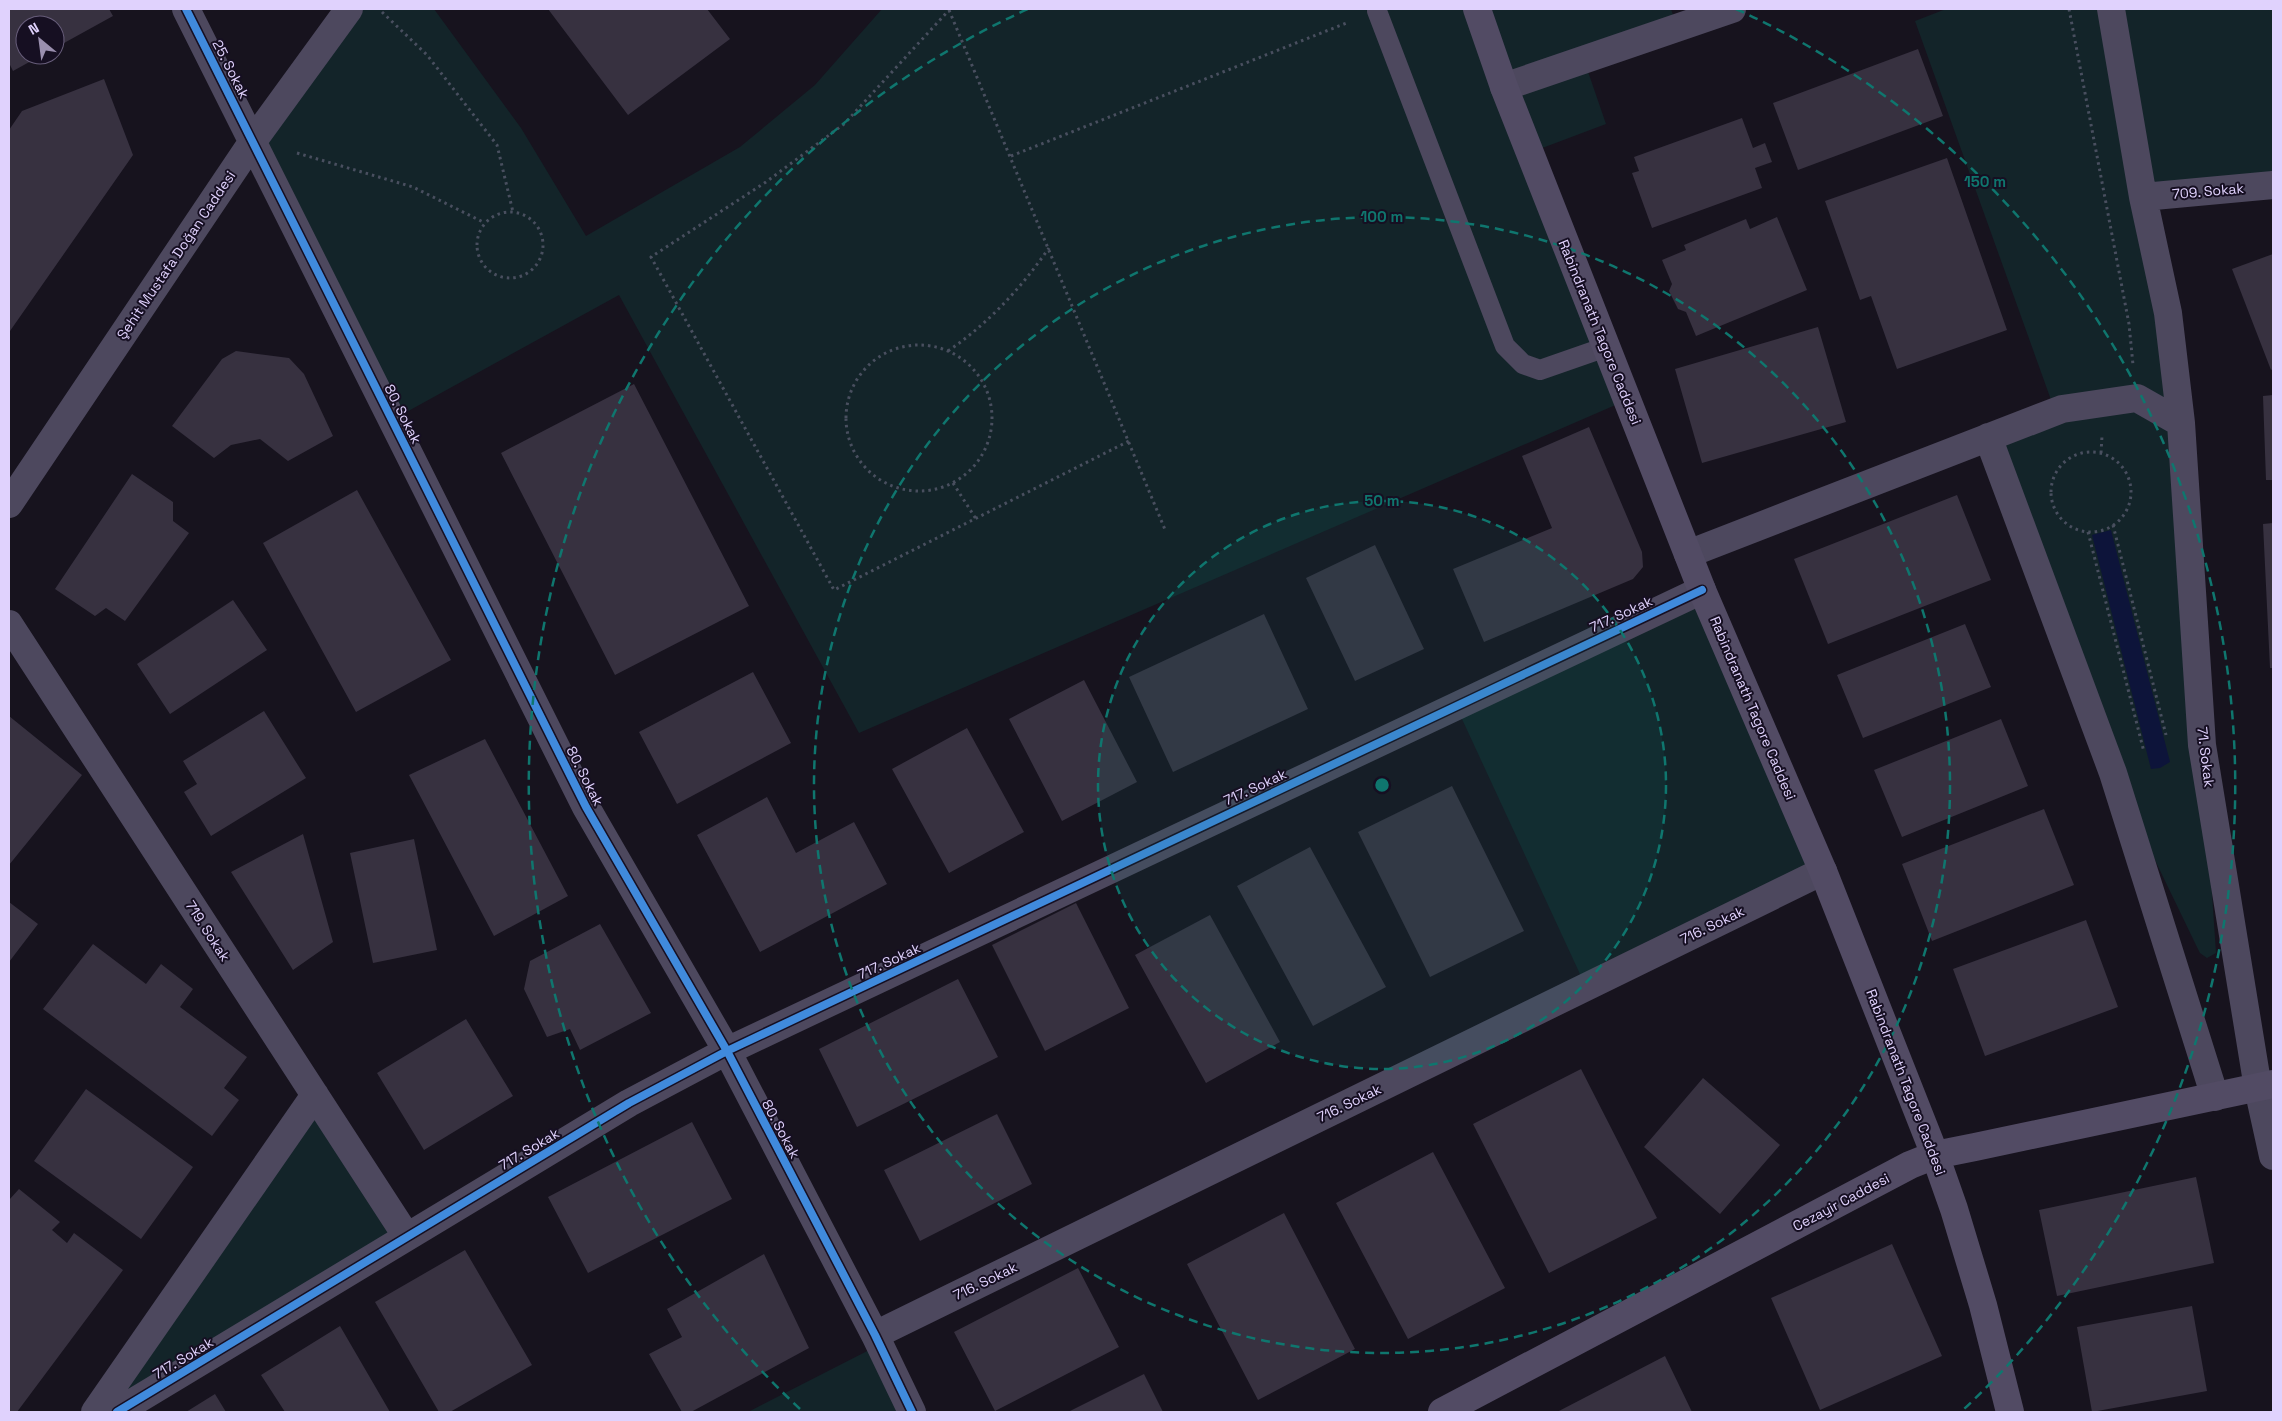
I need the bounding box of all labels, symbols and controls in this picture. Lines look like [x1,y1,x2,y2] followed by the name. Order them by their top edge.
[15,15,65,65] north arrow
[25,18,42,39] text: N
[209,37,254,102] street label: 25. Sokak
[113,167,239,343] street label: Şehit Mustafa Doğan Caddesi
[1964,172,2006,191] text: 150 m
[2171,179,2245,203] street label: 709. Sokak
[1361,207,1403,226] text: 100 m
[1555,237,1645,427] street label: Rabindranath Tagore Caddesi
[380,381,426,447] street label: 80. Sokak
[1364,491,1400,510] text: 50 m
[1587,591,1656,636] street label: 717. Sokak
[1706,613,1800,803] street label: Rabindranath Tagore Caddesi
[2193,726,2219,789] street label: 71. Sokak
[562,743,608,809] street label: 80. Sokak
[1221,764,1290,809] street label: 717. Sokak
[1373,776,1391,794] centre of rings
[182,897,235,965] street label: 719. Sokak
[1677,902,1747,948] street label: 716. Sokak
[855,938,924,983] street label: 717. Sokak
[1862,986,1950,1178] street label: Rabindranath Tagore Caddesi
[1314,1080,1384,1126] street label: 716. Sokak
[758,1096,804,1162] street label: 80. Sokak
[495,1124,563,1174] street label: 717. Sokak
[1790,1169,1892,1235] street label: Cezayir Caddesi
[950,1258,1020,1304] street label: 716. Sokak
[149,1333,217,1383] street label: 717. Sokak

